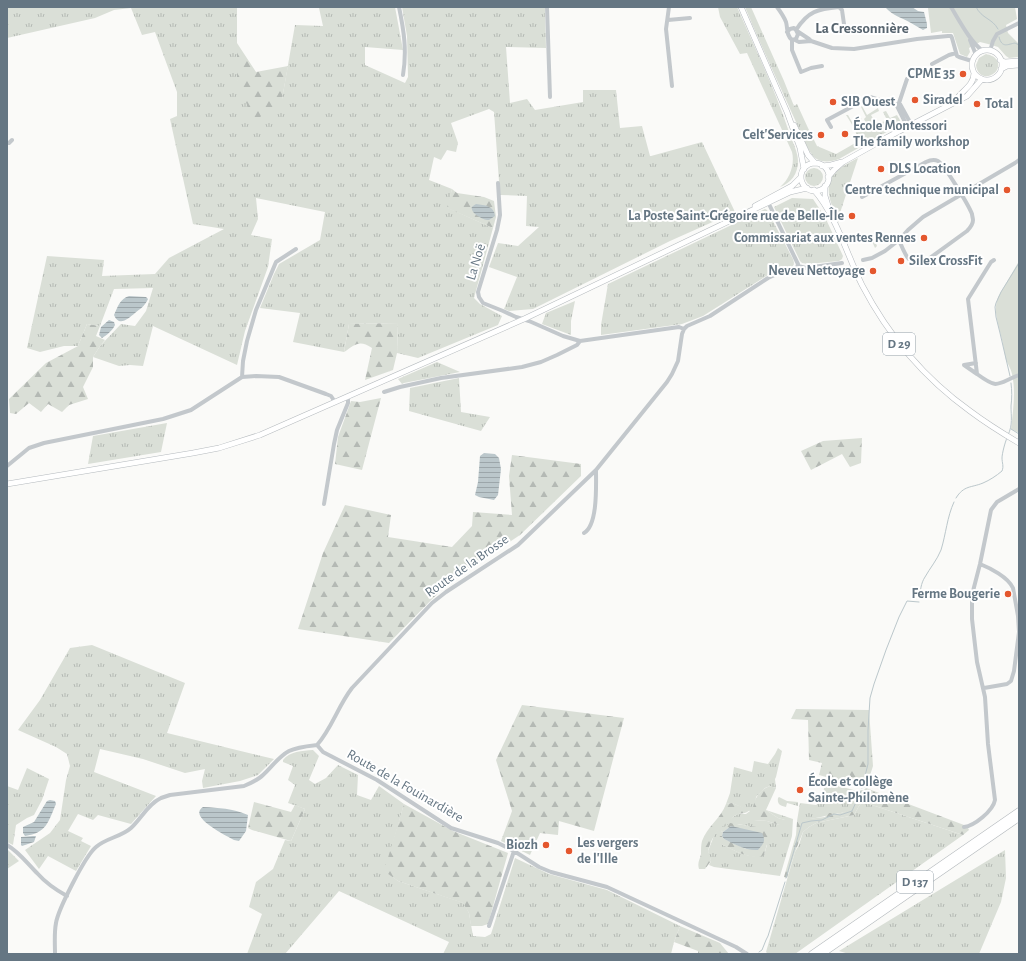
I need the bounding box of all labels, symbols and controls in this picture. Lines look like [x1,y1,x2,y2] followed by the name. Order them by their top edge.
[815,21,909,36] district label: La Cressonnière
[908,67,955,81] place label: CPME 35
[958,69,968,79] marker: CPME 35
[923,93,963,107] place label: Siradel
[841,95,896,109] place label: SIB Ouest
[910,95,920,105] marker: Siradel
[828,97,838,107] marker: SIB Ouest
[985,97,1013,111] place label: Total
[972,99,982,109] marker: Total
[853,116,970,149] place label: École Montessori The family workshop
[742,128,813,142] place label: Celt'Services
[840,129,850,139] marker: École Montessori The family workshop
[816,130,826,140] marker: Celt'Services
[889,162,961,176] place label: DLS Location
[876,164,886,174] marker: DLS Location
[845,183,999,197] place label: Centre technique municipal
[1002,185,1012,195] marker: Centre technique municipal
[628,207,844,223] place label: La Poste Saint-Grégoire rue de Belle-Île
[847,211,857,221] marker: La Poste Saint-Grégoire rue de Belle-Île
[734,231,916,245] place label: Commissariat aux ventes Rennes
[919,233,929,243] marker: Commissariat aux ventes Rennes
[464,242,488,282] street label: La Noë
[909,254,983,268] place label: Silex CrossFit
[896,256,906,266] marker: Silex CrossFit
[768,264,865,278] place label: Neveu Nettoyage
[868,266,878,276] marker: Neveu Nettoyage
[883,333,915,355] road number: D 29
[423,532,511,600] street label: Route de la Brosse
[912,587,1000,601] place label: Ferme Bougerie
[1003,589,1013,599] marker: Ferme Bougerie
[344,747,466,825] street label: Route de la Fouinardière
[808,772,909,805] place label: École et collège Sainte-Philomène
[795,785,805,795] marker: École et collège Sainte-Philomène
[577,836,638,866] place label: Les vergers de l'Ille
[506,838,538,852] place label: Biozh
[541,840,551,850] marker: Biozh
[564,846,574,856] marker: Les vergers de l'Ille
[897,871,933,893] road number: D 137

